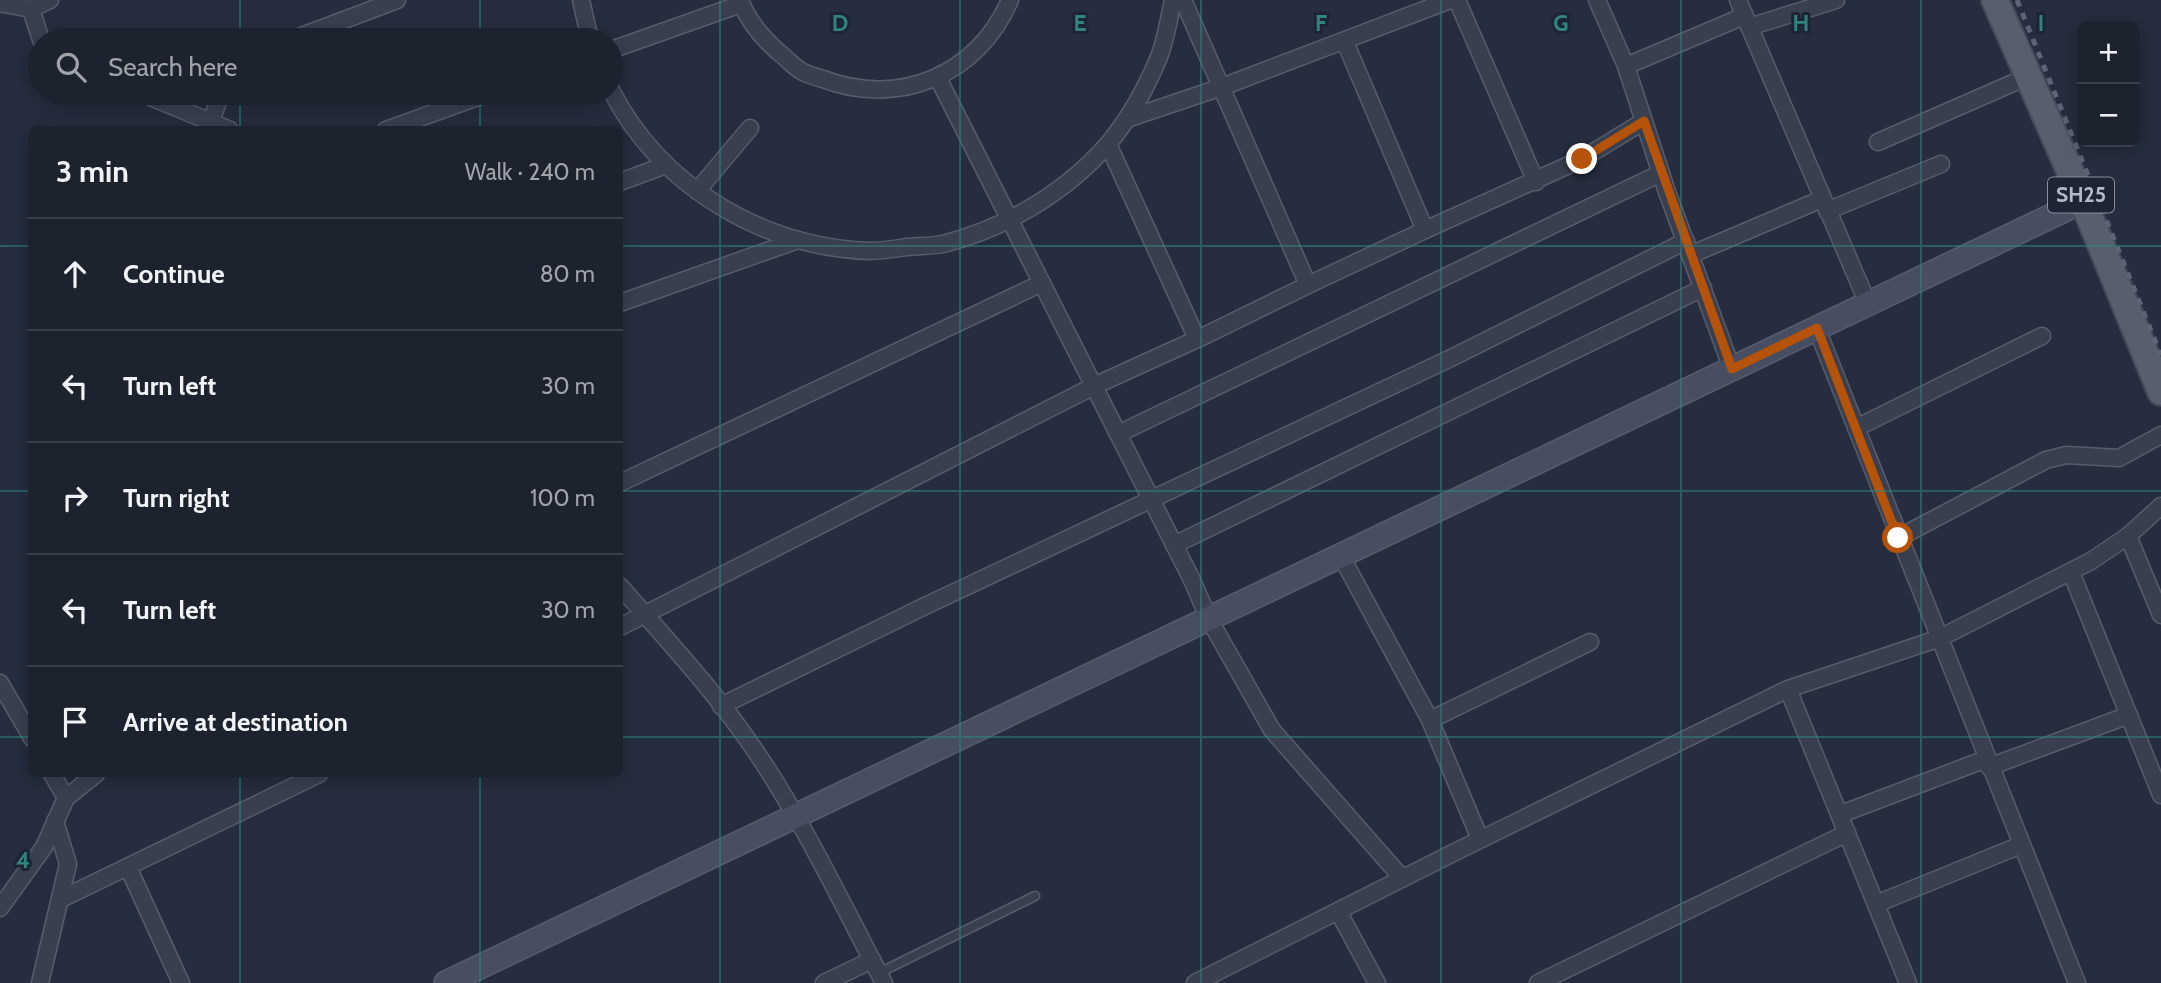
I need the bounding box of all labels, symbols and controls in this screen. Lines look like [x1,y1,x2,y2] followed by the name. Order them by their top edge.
[832,9,848,37] text: D
[1073,9,1087,37] text: E
[1315,9,1327,37] text: F
[1553,9,1569,37] text: G
[1793,9,1809,37] text: H
[2038,9,2044,37] text: I
[2077,21,2140,147] map controls
[2077,21,2140,84] button: +
[28,28,623,105] search box
[52,48,90,86] icon: search
[108,51,237,83] text: Search here
[2077,84,2140,147] button: −
[1566,143,1597,174] route end
[56,153,129,190] text: 3 min
[465,158,595,186] text: Walk · 240 m
[2048,178,2114,212] road number: SH25
[56,255,94,293] icon: ahead
[123,258,225,290] text: Continue
[540,260,595,288] text: 80 m
[56,367,94,405] icon: left
[123,370,216,402] text: Turn left
[541,372,595,400] text: 30 m
[56,479,94,517] icon: right
[123,482,229,514] text: Turn right
[530,484,595,512] text: 100 m
[1882,522,1913,553] route start
[56,591,94,629] icon: left
[123,594,216,626] text: Turn left
[541,596,595,624] text: 30 m
[56,703,94,741] icon: arrive
[123,706,348,738] text: Arrive at destination
[16,846,30,874] text: 4

